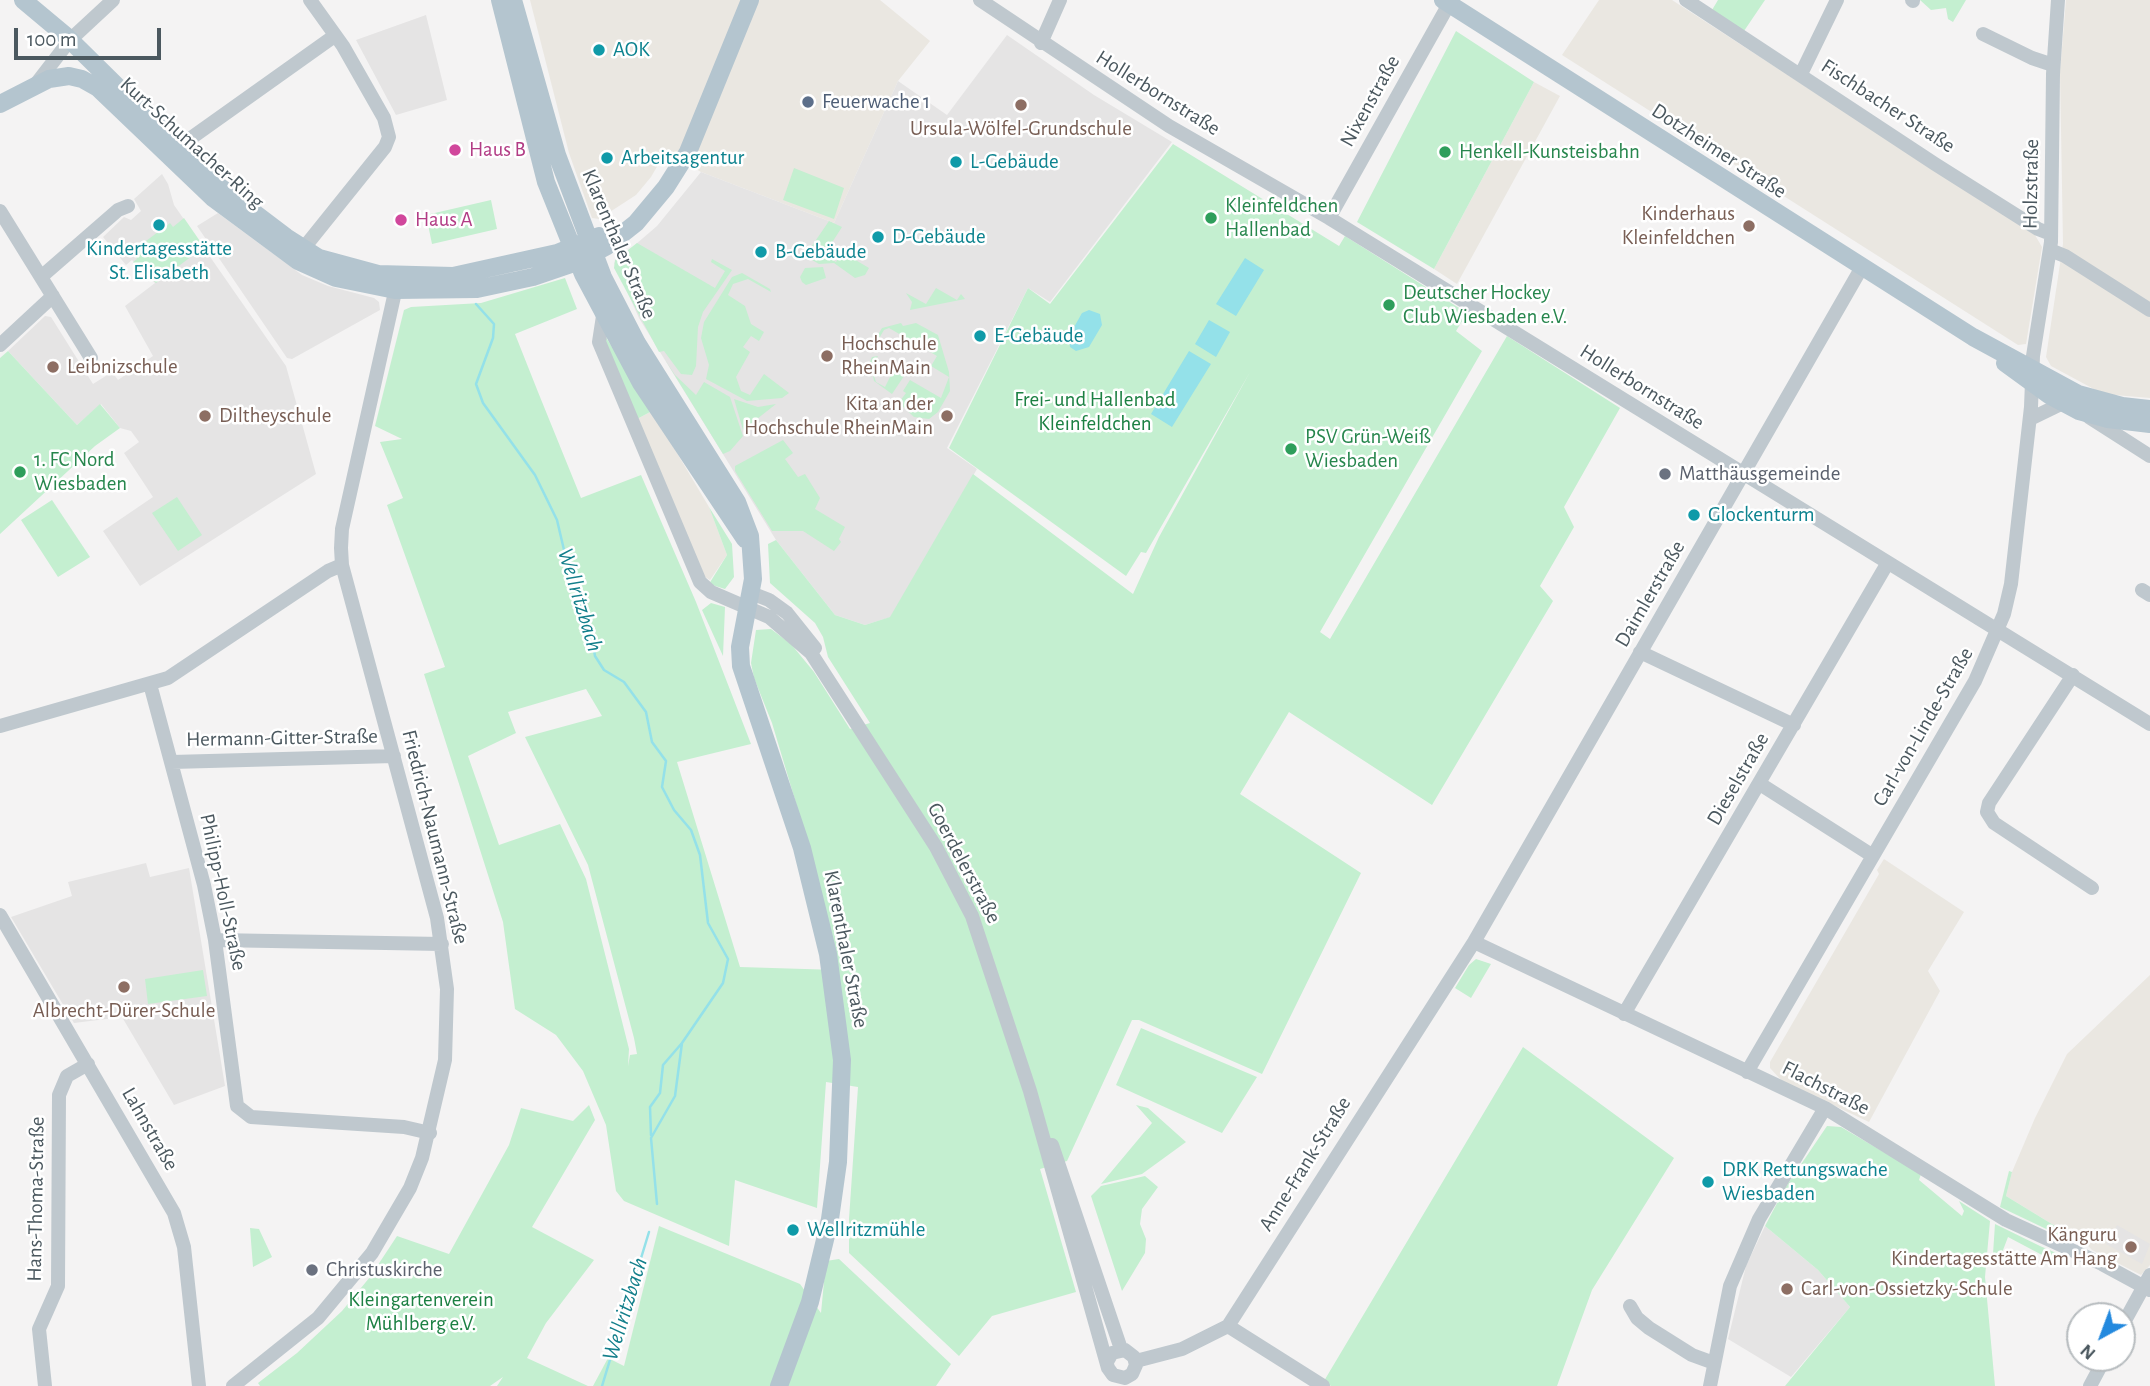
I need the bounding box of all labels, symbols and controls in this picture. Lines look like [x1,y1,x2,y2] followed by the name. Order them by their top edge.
[18,14,164,58] scale bar
[27,29,77,50] text: 100 m
[613,37,650,63] place label: AOK
[591,42,607,58] marker: AOK
[1091,45,1225,141] street label: Hollerbornstraße
[1335,51,1405,151] street label: Nixenstraße
[1816,53,1960,159] street label: Fischbacher Straße
[115,72,269,214] street label: Kurt-Schumacher-Ring
[822,89,930,115] place label: Feuerwache 1
[800,94,816,110] marker: Feuerwache 1
[1013,97,1029,113] marker: Ursula-Wölfel-Grundschule
[1647,98,1791,204] street label: Dotzheimer Straße
[910,116,1132,142] place label: Ursula-Wölfel-Grundschule
[469,137,526,163] place label: Haus B
[1459,139,1640,165] place label: Henkell-Kunsteisbahn
[2018,139,2044,229] street label: Holzstraße
[447,142,463,158] marker: Haus B
[1437,144,1453,160] marker: Henkell-Kunsteisbahn
[621,145,744,171] place label: Arbeitsagentur
[970,149,1059,175] place label: L-Gebäude
[599,150,615,166] marker: Arbeitsagentur
[948,154,964,170] marker: L-Gebäude
[576,165,662,323] street label: Klarenthaler Straße
[1225,193,1338,243] place label: Kleinfeldchen Hallenbad
[1622,201,1735,251] place label: Kinderhaus Kleinfeldchen
[415,207,473,233] place label: Haus A
[1203,210,1219,226] marker: Kleinfeldchen Hallenbad
[393,212,409,228] marker: Haus A
[151,217,167,233] marker: Kindertagesstätte St. Elisabeth
[1741,218,1757,234] marker: Kinderhaus Kleinfeldchen
[892,224,986,250] place label: D-Gebäude
[870,229,886,245] marker: D-Gebäude
[86,236,232,286] place label: Kindertagesstätte St. Elisabeth
[775,239,866,265] place label: B-Gebäude
[753,244,769,260] marker: B-Gebäude
[1403,280,1567,330] place label: Deutscher Hockey Club Wiesbaden e.V.
[1381,297,1397,313] marker: Deutscher Hockey Club Wiesbaden e.V.
[994,323,1084,349] place label: E-Gebäude
[972,328,988,344] marker: E-Gebäude
[841,331,937,381] place label: Hochschule RheinMain
[1575,339,1709,435] street label: Hollerbornstraße
[819,348,835,364] marker: Hochschule RheinMain
[67,354,178,380] place label: Leibnizschule
[45,359,61,375] marker: Leibnizschule
[1014,387,1176,437] park label: Frei- und Hallenbad Kleinfeldchen
[744,391,933,441] place label: Kita an der Hochschule RheinMain
[219,403,331,429] place label: Diltheyschule
[197,408,213,424] marker: Diltheyschule
[939,408,955,424] marker: Kita an der Hochschule RheinMain
[1305,424,1431,474] place label: PSV Grün-Weiß Wiesbaden
[1283,441,1299,457] marker: PSV Grün-Weiß Wiesbaden
[34,447,127,497] place label: 1. FC Nord Wiesbaden
[1679,461,1840,487] place label: Matthäusgemeinde
[12,464,28,480] marker: 1. FC Nord Wiesbaden
[1657,466,1673,482] marker: Matthäusgemeinde
[1708,502,1815,528] place label: Glockenturm
[1686,507,1702,523] marker: Glockenturm
[1609,536,1691,652] street label: Daimlerstraße
[551,545,609,655] water label: Wellritzbach
[1867,643,1979,811] street label: Carl-von-Linde-Straße
[186,724,378,752] street label: Hermann-Gitter-Straße
[396,727,474,947] street label: Friedrich-Naumann-Straße
[1701,728,1775,830] street label: Dieselstraße
[922,798,1006,928] street label: Goerdelerstraße
[194,811,252,973] street label: Philipp-Holl-Straße
[818,868,874,1030] street label: Klarenthaler Straße
[116,979,132,995] marker: Albrecht-Dürer-Schule
[33,998,215,1024] place label: Albrecht-Dürer-Schule
[1778,1055,1874,1121] street label: Flachstraße
[116,1083,184,1175] street label: Lahnstraße
[1254,1092,1356,1236] street label: Anne-Frank-Straße
[22,1116,50,1282] street label: Hans-Thoma-Straße
[1722,1157,1888,1207] place label: DRK Rettungswache Wiesbaden
[1700,1174,1716,1190] marker: DRK Rettungswache Wiesbaden
[807,1217,925,1243] place label: Wellritzmühle
[785,1222,801,1238] marker: Wellritzmühle
[1891,1222,2117,1272] place label: Känguru Kindertagesstätte Am Hang
[2123,1239,2139,1255] marker: Känguru Kindertagesstätte Am Hang
[596,1254,654,1364] water label: Wellritzbach
[326,1257,443,1283] place label: Christuskirche
[304,1262,320,1278] marker: Christuskirche
[1801,1276,2013,1302] place label: Carl-von-Ossietzky-Schule
[1779,1281,1795,1297] marker: Carl-von-Ossietzky-Schule
[348,1287,494,1337] park label: Kleingartenverein Mühlberg e.V.
[2066,1302,2136,1372] north arrow
[2077,1340,2099,1363] text: N

